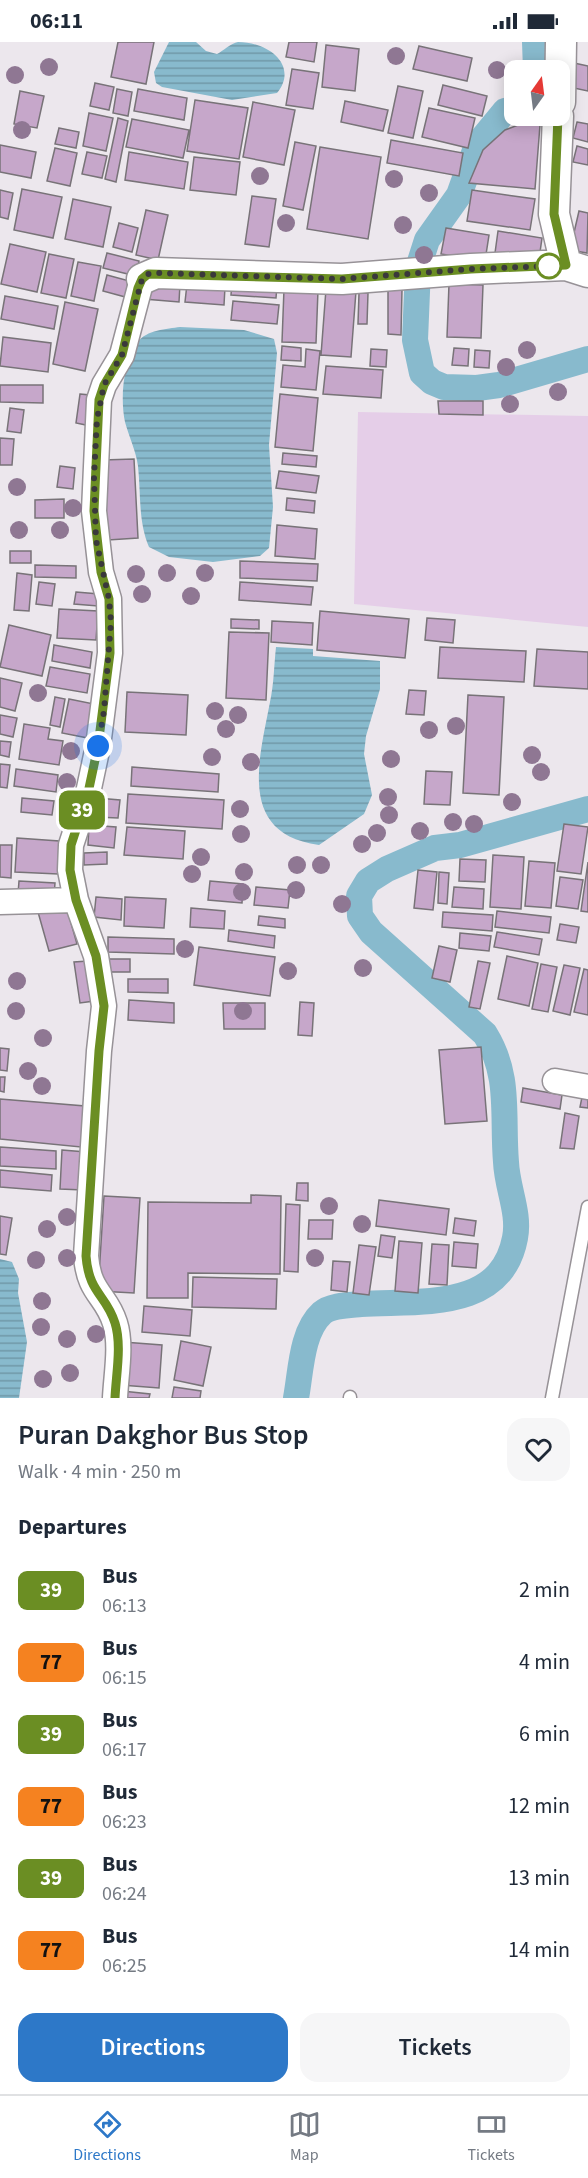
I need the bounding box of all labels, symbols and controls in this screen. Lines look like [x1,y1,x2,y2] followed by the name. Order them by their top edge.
[30,5,83,37] text: 06:11
[504,60,570,126] north arrow
[504,60,570,126] map controls
[536,253,562,279] unlabelled marker
[83,731,113,761] your location
[55,790,109,830] line badge: 39
[71,795,93,825] text: 39
[18,1415,309,1455] text: Puran Dakghor Bus Stop
[507,1418,570,1481] button: heart
[18,1458,181,1486] text: Walk · 4 min · 250 m
[18,1511,127,1543] text: Departures
[102,1560,138,1592] text: Bus
[519,1574,570,1606] text: 2 min
[40,1575,62,1605] text: 39
[102,1592,147,1620] text: 06:13
[102,1632,138,1664] text: Bus
[519,1646,570,1678] text: 4 min
[40,1647,62,1677] text: 77
[102,1664,147,1692] text: 06:15
[102,1704,138,1736] text: Bus
[519,1718,570,1750] text: 6 min
[40,1719,62,1749] text: 39
[102,1736,147,1764] text: 06:17
[102,1776,138,1808] text: Bus
[508,1790,570,1822] text: 12 min
[40,1791,62,1821] text: 77
[102,1808,147,1836] text: 06:23
[102,1848,138,1880] text: Bus
[508,1862,570,1894] text: 13 min
[40,1863,62,1893] text: 39
[102,1880,147,1908] text: 06:24
[102,1920,138,1952] text: Bus
[508,1934,570,1966] text: 14 min
[40,1935,62,1965] text: 77
[102,1952,147,1980] text: 06:25
[18,2013,288,2082] button: Directions
[300,2013,570,2082] button: Tickets
[73,2108,141,2166] tab: Directions
[288,2108,321,2166] tab: Map
[467,2108,515,2166] tab: Tickets

